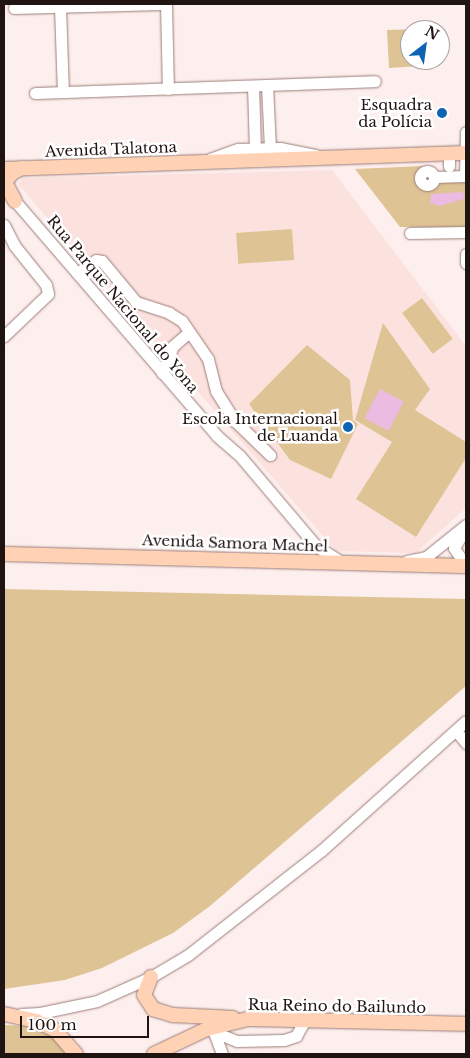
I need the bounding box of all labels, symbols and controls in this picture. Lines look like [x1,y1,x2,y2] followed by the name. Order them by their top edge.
[400,20,450,70] north arrow
[422,22,442,44] text: N
[358,95,432,130] place label: Esquadra da Polícia
[436,107,448,119] marker: Esquadra da Polícia
[45,138,177,160] street label: Avenida Talatona
[43,211,203,397] street label: Rua Parque Nacional do Yona
[182,409,338,444] place label: Escola Internacional de Luanda
[342,421,354,433] marker: Escola Internacional de Luanda
[142,531,328,555] street label: Avenida Samora Machel
[247,995,427,1017] street label: Rua Reino do Bailundo
[22,1006,151,1038] scale bar
[28,1015,77,1034] text: 100 m

